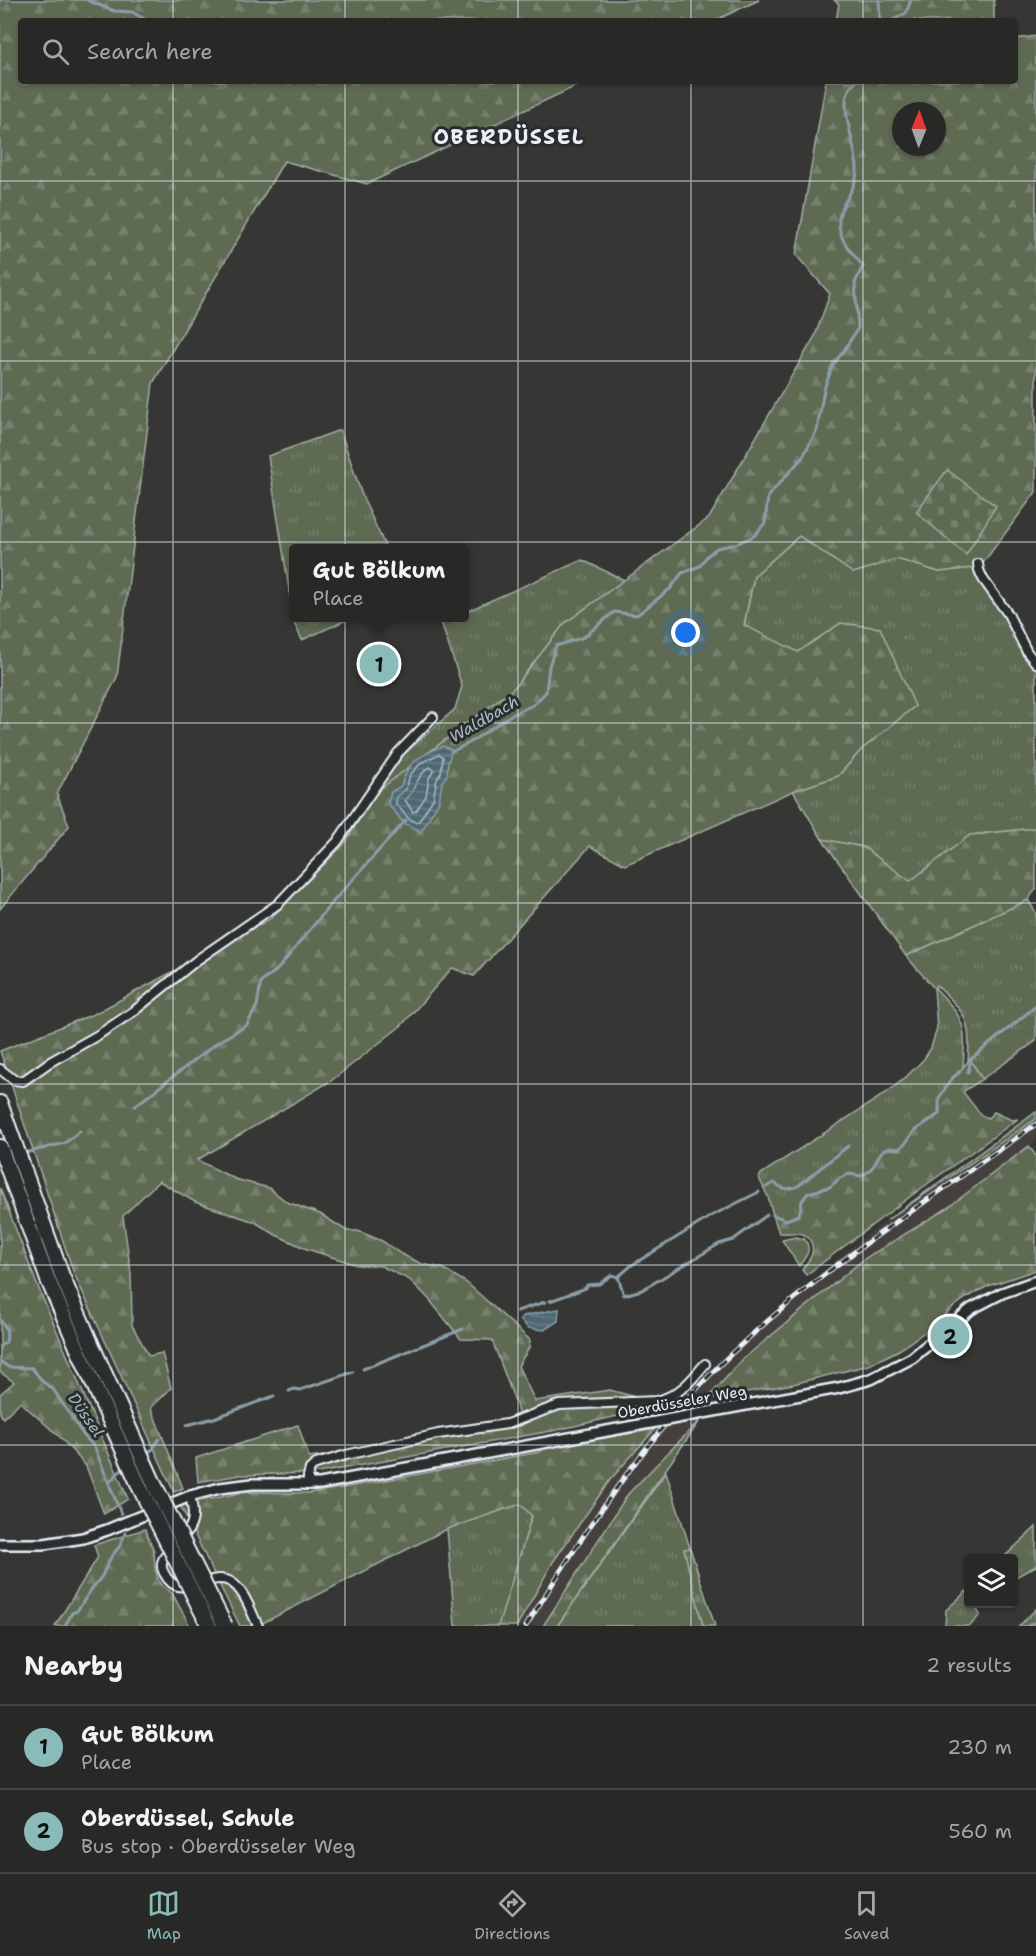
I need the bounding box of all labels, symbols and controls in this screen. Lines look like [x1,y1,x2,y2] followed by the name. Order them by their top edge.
[18,18,1018,84] search box
[39,35,72,68] icon: search
[87,37,213,66] text: Search here
[892,102,946,156] north arrow
[433,123,585,151] district label: OBERDÜSSEL
[289,544,469,622] popup
[313,556,445,585] text: Gut Bölkum
[313,585,364,611] text: Place
[671,618,700,647] your location
[360,642,398,686] pin: 1
[445,691,523,747] water label: Waldbach
[930,1314,970,1358] pin: 2
[616,1381,748,1423] street label: Oberdüsseler Weg
[63,1389,109,1441] water label: Düssel
[964,1554,1018,1608] map controls
[964,1554,1018,1608] button: layers
[24,1648,123,1683] text: Nearby
[926,1652,1012,1678] text: 2 results
[81,1720,214,1749] text: Gut Bölkum
[39,1734,48,1760] text: 1
[947,1734,1012,1760] text: 230 m
[81,1749,132,1775] text: Place
[81,1804,294,1833] text: Oberdüssel, Schule
[37,1818,51,1844] text: 2
[949,1818,1012,1844] text: 560 m
[81,1833,356,1859] text: Bus stop · Oberdüsseler Weg
[147,1887,181,1944] tab: Map
[474,1887,551,1944] tab: Directions
[844,1887,889,1944] tab: Saved

